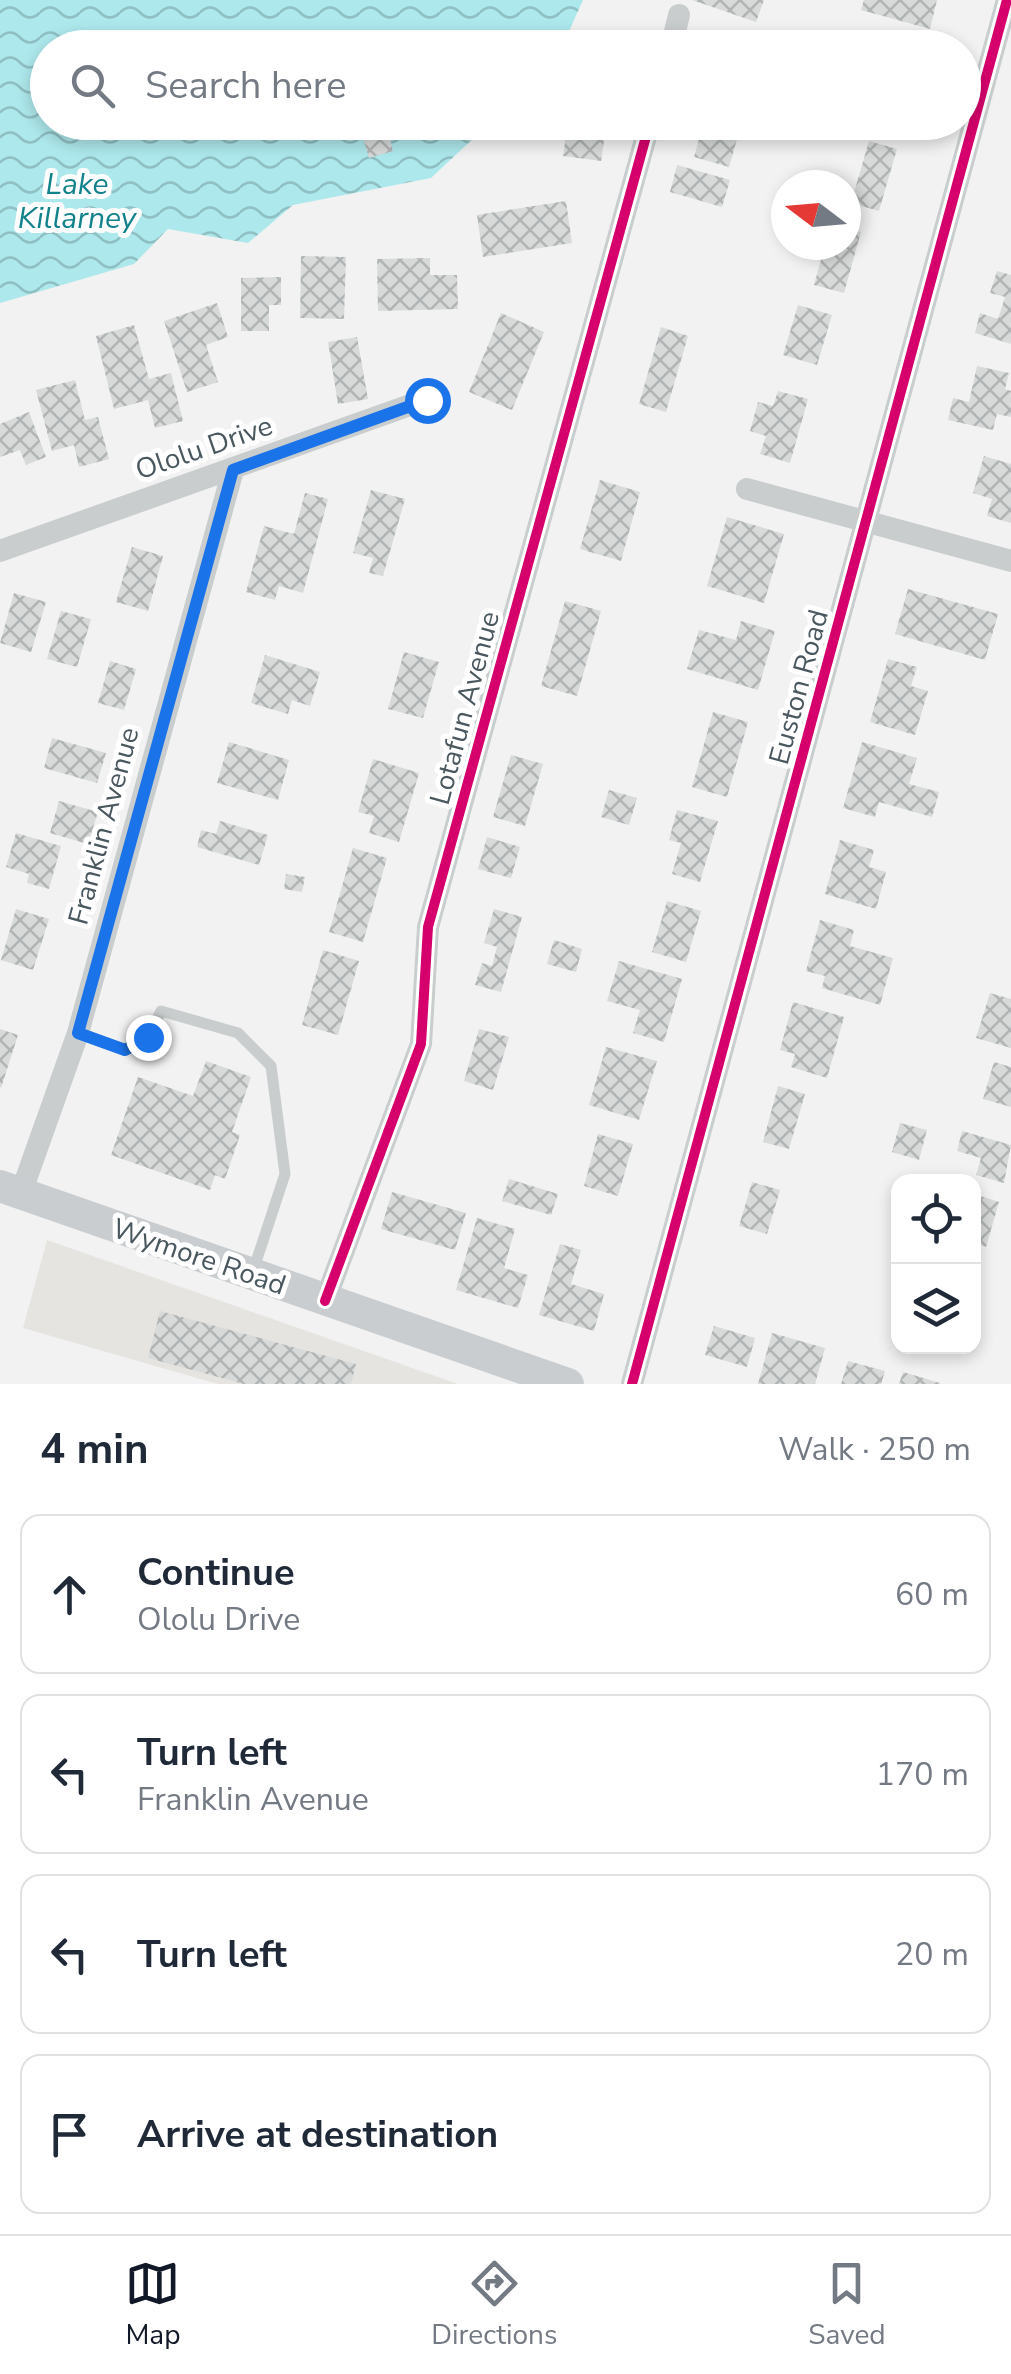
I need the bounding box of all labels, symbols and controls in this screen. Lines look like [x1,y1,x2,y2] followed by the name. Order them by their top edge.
[30,30,981,140] search box
[65,58,120,113] icon: search
[145,60,346,111] text: Search here
[18,164,138,239] water label: Lake Killarney
[771,170,861,260] north arrow
[405,378,451,424] route start
[130,407,278,489] street label: Ololu Drive
[760,605,838,769] street label: Euston Road
[421,607,509,809] street label: Lotafun Avenue
[59,723,149,929] street label: Franklin Avenue
[126,1015,172,1061] route end
[891,1174,981,1354] map controls
[891,1174,981,1264] button: locate
[107,1210,291,1304] street label: Wymore Road
[891,1264,981,1354] button: layers
[40,1421,149,1478] text: 4 min
[778,1428,971,1471] text: Walk · 250 m
[137,1547,295,1598] text: Continue
[42,1567,97,1622] icon: ahead
[895,1573,969,1616] text: 60 m
[137,1598,300,1641] text: Ololu Drive
[137,1727,287,1778] text: Turn left
[42,1747,97,1802] icon: left
[876,1753,969,1796] text: 170 m
[137,1778,369,1821] text: Franklin Avenue
[42,1927,97,1982] icon: left
[137,1929,287,1980] text: Turn left
[895,1933,969,1976] text: 20 m
[42,2107,97,2162] icon: arrive
[137,2109,498,2160] text: Arrive at destination
[125,2256,180,2354] tab: Map
[431,2256,557,2354] tab: Directions
[808,2256,886,2354] tab: Saved

